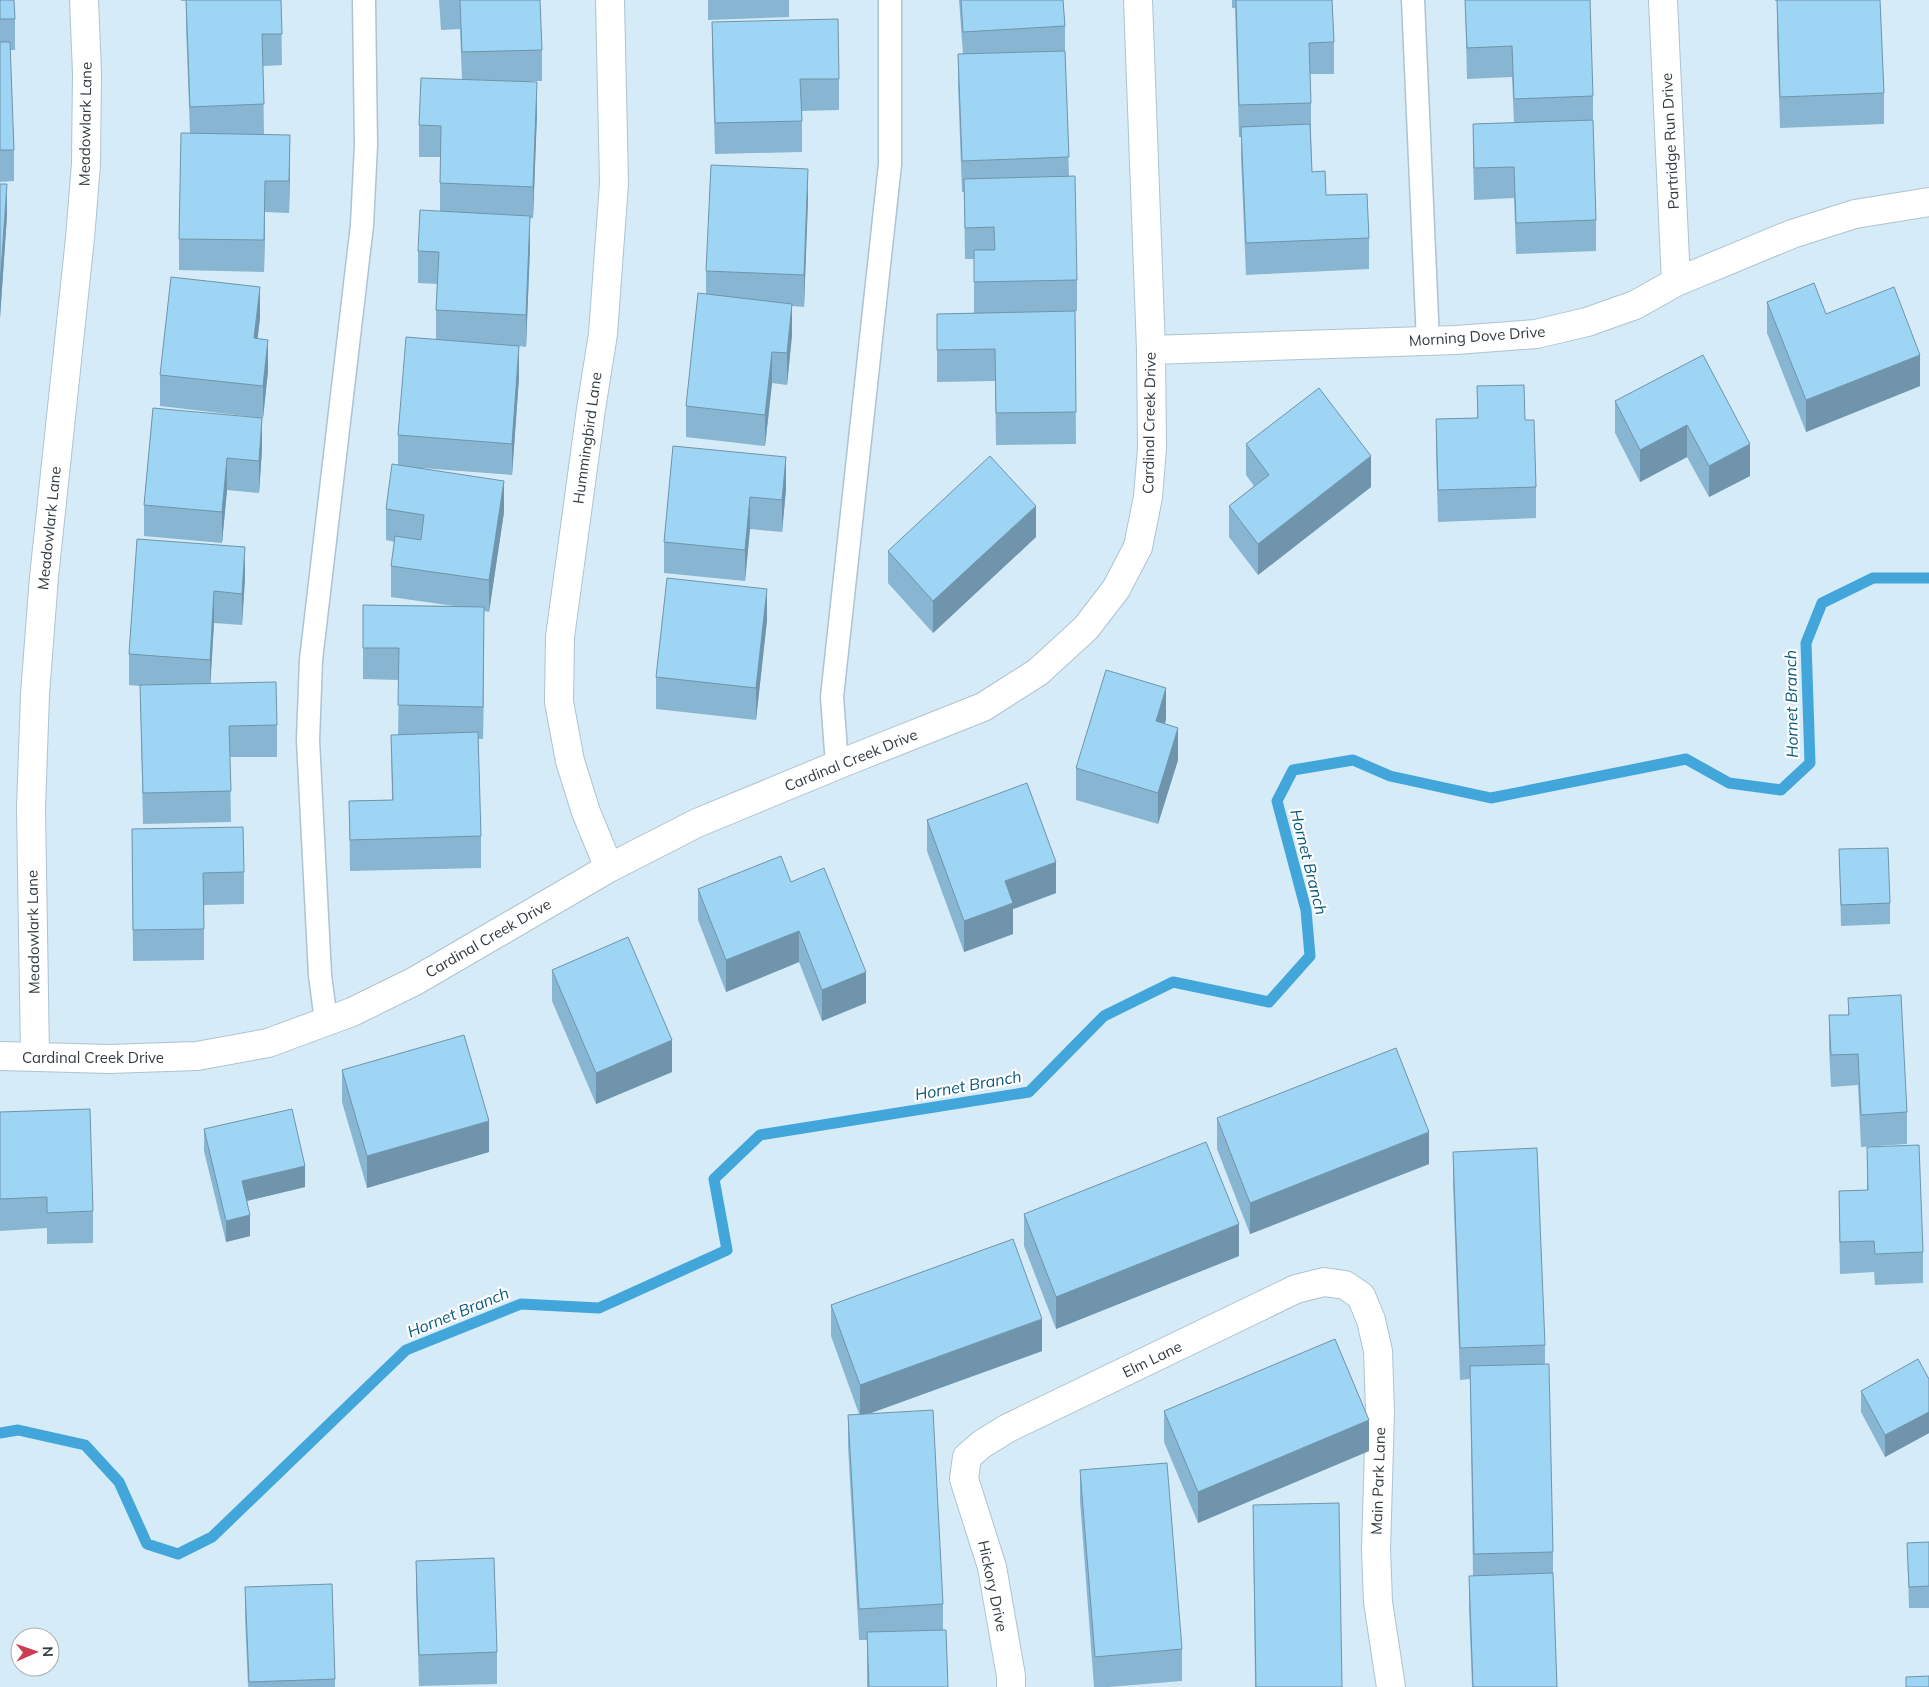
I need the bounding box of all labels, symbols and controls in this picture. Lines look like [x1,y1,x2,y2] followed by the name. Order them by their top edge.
[74,62,96,186] street label: Meadowlark Lane
[1657,72,1683,210] street label: Partridge Run Drive
[1408,322,1546,350] street label: Morning Dove Drive
[1138,352,1160,494] street label: Cardinal Creek Drive
[568,371,606,505] street label: Hummingbird Lane
[33,465,65,591] street label: Meadowlark Lane
[1780,650,1802,758] water label: Hornet Branch
[782,725,920,795] street label: Cardinal Creek Drive
[1286,807,1332,917] water label: Hornet Branch
[22,870,44,994] street label: Meadowlark Lane
[422,894,554,982] street label: Cardinal Creek Drive
[22,1048,164,1067] street label: Cardinal Creek Drive
[913,1066,1023,1104] water label: Hornet Branch
[404,1283,512,1341] water label: Hornet Branch
[1119,1337,1185,1381] street label: Elm Lane
[1367,1427,1389,1535] street label: Main Park Lane
[974,1539,1012,1633] street label: Hickory Drive
[10,1627,60,1677] north arrow
[39,1646,57,1657] text: N

